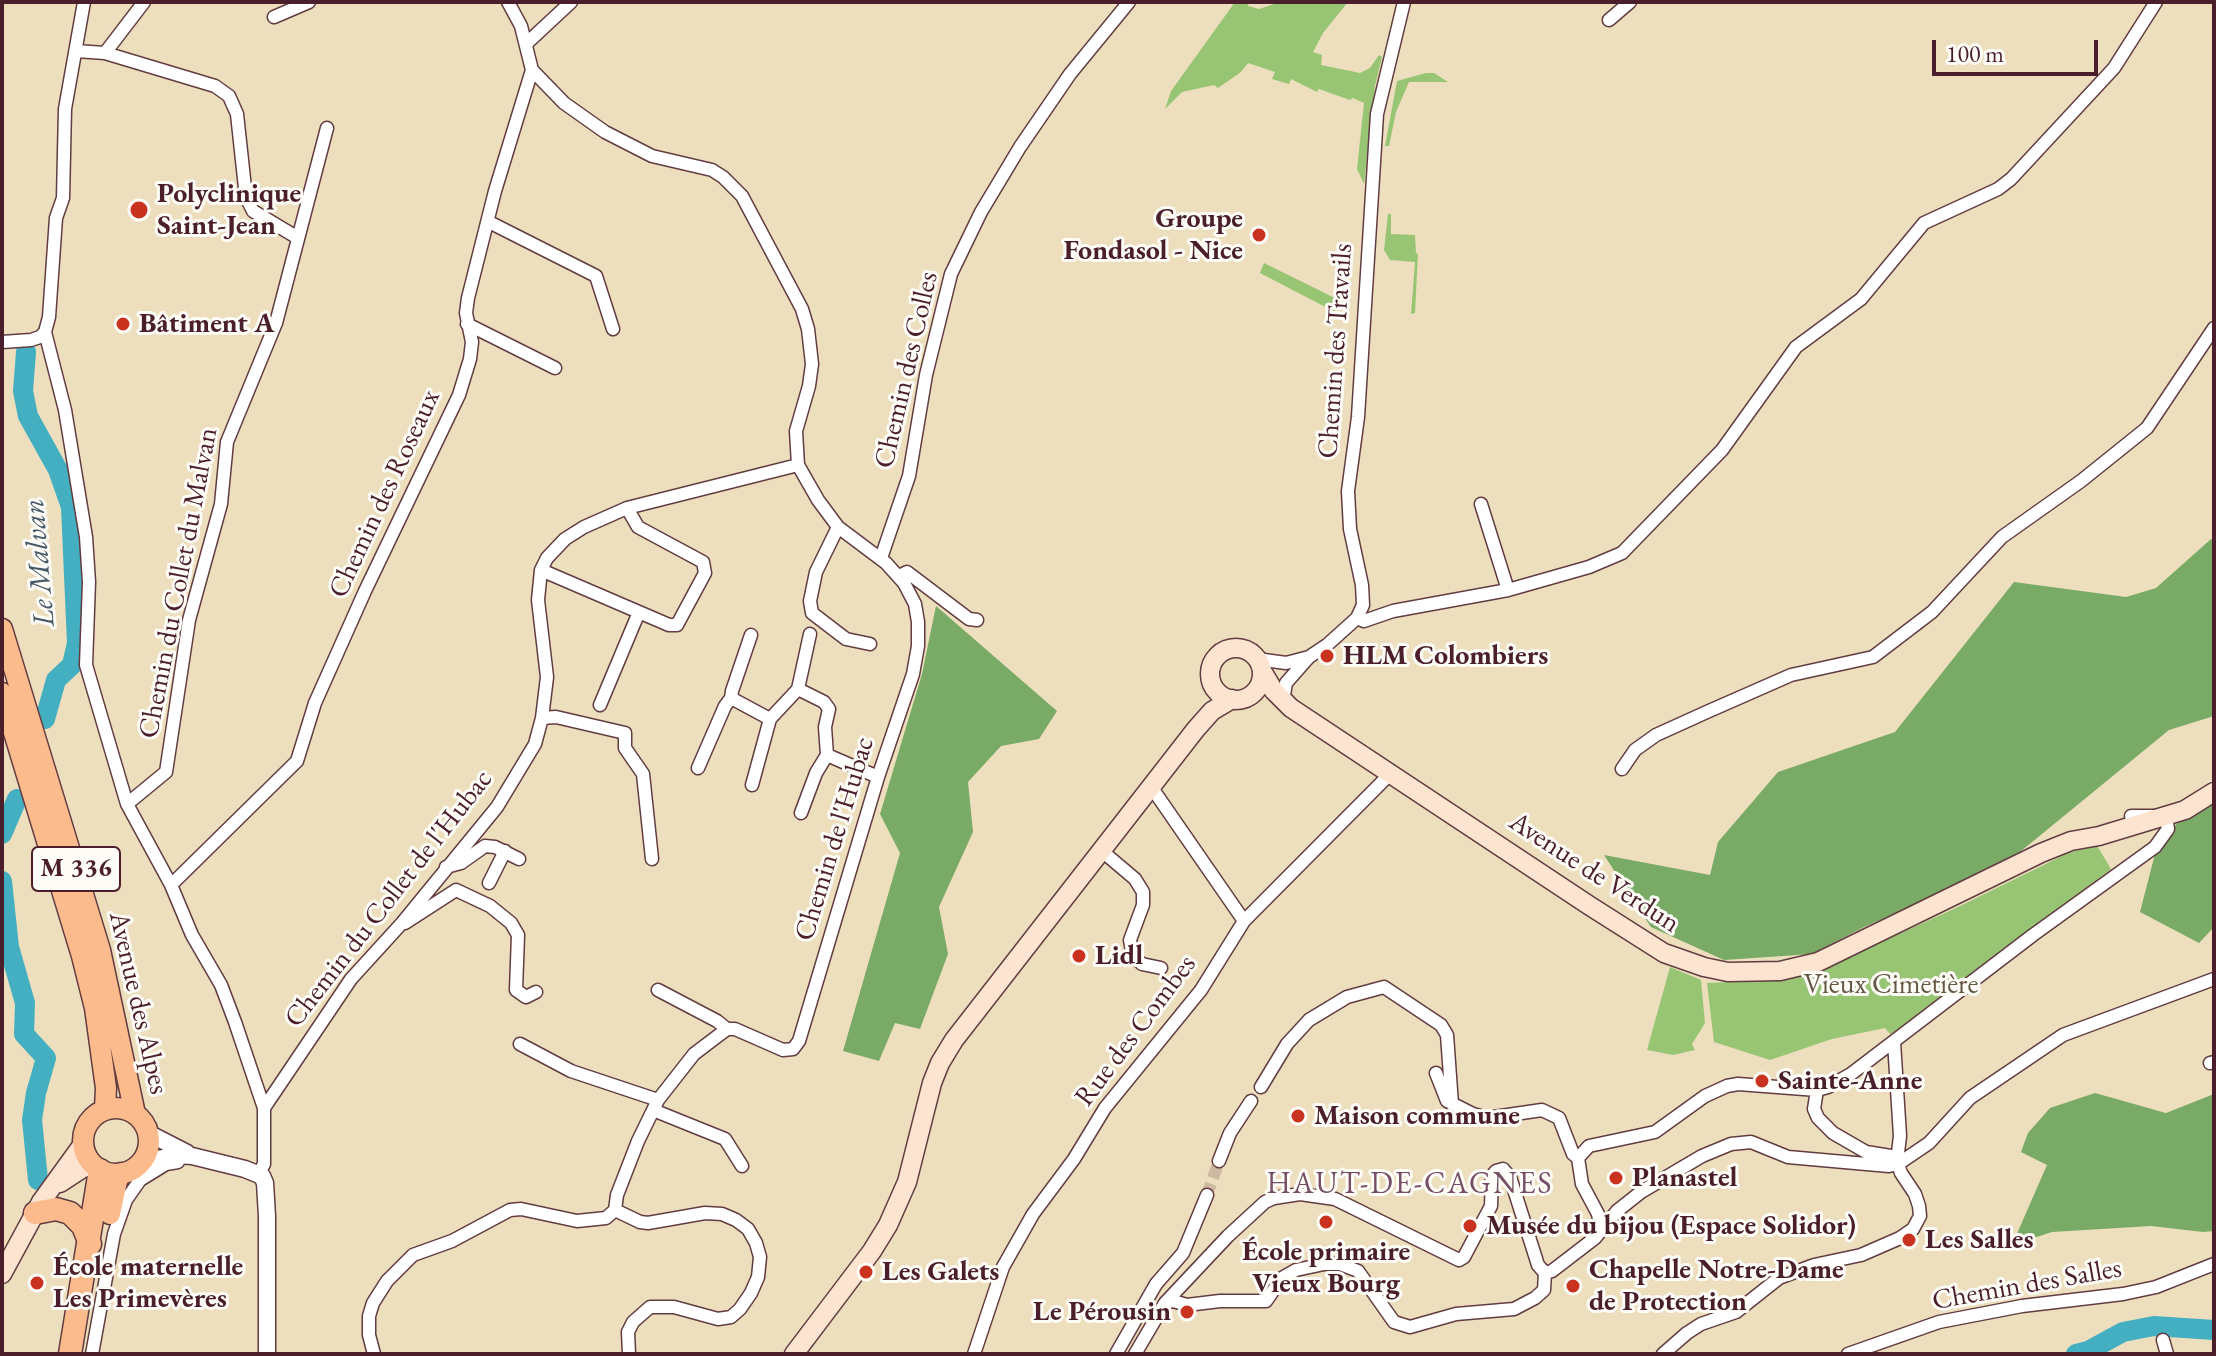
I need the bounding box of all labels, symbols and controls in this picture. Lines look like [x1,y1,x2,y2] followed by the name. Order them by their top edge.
[1936,24,2102,74] scale bar
[1946,38,2004,69] text: 100 m
[157,177,301,243] place label: Polyclinique Saint-Jean
[128,199,150,221] marker: Polyclinique Saint-Jean
[1064,202,1243,268] place label: Groupe Fondasol - Nice
[1250,226,1268,244] marker: Groupe Fondasol - Nice
[1312,242,1360,460] street label: Chemin des Travails
[868,268,946,472] street label: Chemin des Colles
[139,307,275,341] place label: Bâtiment A
[114,315,132,333] marker: Bâtiment A
[322,385,448,603] street label: Chemin des Roseaux
[132,425,226,741] street label: Chemin du Collet du Malvan
[16,497,64,629] water label: Le Malvan
[1343,639,1548,673] place label: HLM Colombiers
[1318,647,1336,665] marker: HLM Colombiers
[788,733,882,945] street label: Chemin de l'Hubac
[278,763,500,1035] street label: Chemin du Collet de l'Hubac
[1502,805,1686,941] street label: Avenue de Verdun
[32,847,120,891] road number: M 336
[101,908,175,1098] street label: Avenue des Alpes
[1095,939,1143,973] place label: Lidl
[1070,947,1088,965] marker: Lidl
[1068,949,1204,1113] street label: Rue des Combes
[1804,968,1978,1002] park label: Vieux Cimetière
[1778,1064,1922,1098] place label: Sainte-Anne
[1753,1072,1771,1090] marker: Sainte-Anne
[1314,1099,1520,1133] place label: Maison commune
[1289,1107,1307,1125] marker: Maison commune
[1632,1161,1738,1195] place label: Planastel
[1266,1167,1554,1203] district label: HAUT-DE-CAGNES
[1607,1169,1625,1187] marker: Planastel
[1486,1209,1856,1243] place label: Musée du bijou (Espace Solidor)
[1317,1213,1335,1231] marker: École primaire Vieux Bourg
[1461,1217,1479,1235] marker: Musée du bijou (Espace Solidor)
[1925,1223,2034,1257] place label: Les Salles
[1900,1231,1918,1249] marker: Les Salles
[1242,1235,1410,1301] place label: École primaire Vieux Bourg
[53,1250,243,1316] place label: École maternelle Les Primevères
[1930,1252,2124,1318] street label: Chemin des Salles
[1589,1253,1844,1319] place label: Chapelle Notre-Dame de Protection
[882,1255,999,1289] place label: Les Galets
[857,1263,875,1281] marker: Les Galets
[28,1274,46,1292] marker: École maternelle Les Primevères
[1564,1277,1582,1295] marker: Chapelle Notre-Dame de Protection
[1033,1295,1171,1329] place label: Le Pérousin
[1178,1303,1196,1321] marker: Le Pérousin

